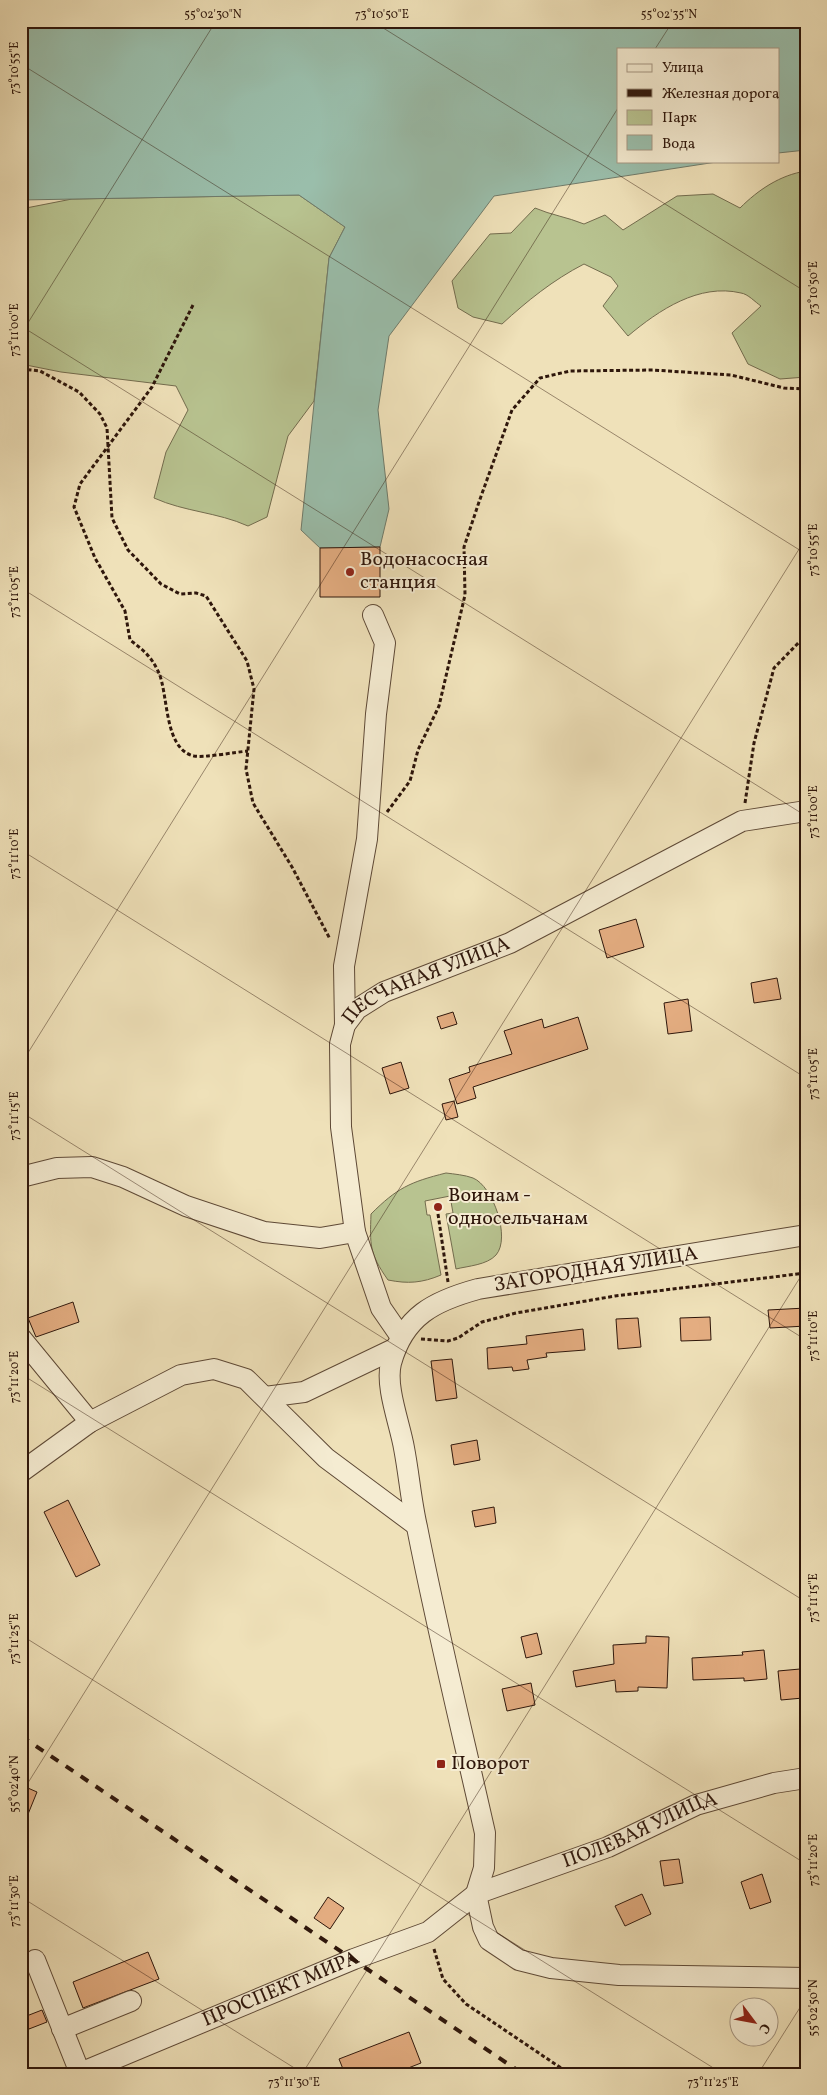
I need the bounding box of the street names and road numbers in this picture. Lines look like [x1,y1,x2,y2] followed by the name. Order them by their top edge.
[336,930,514,1031] street label: ПЕСЧАНАЯ УЛИЦА
[492,1240,700,1300] street label: ЗАГОРОДНАЯ УЛИЦА
[559,1786,721,1876] street label: ПОЛЕВАЯ УЛИЦА
[198,1944,364,2035] street label: ПРОСПЕКТ МИРА

